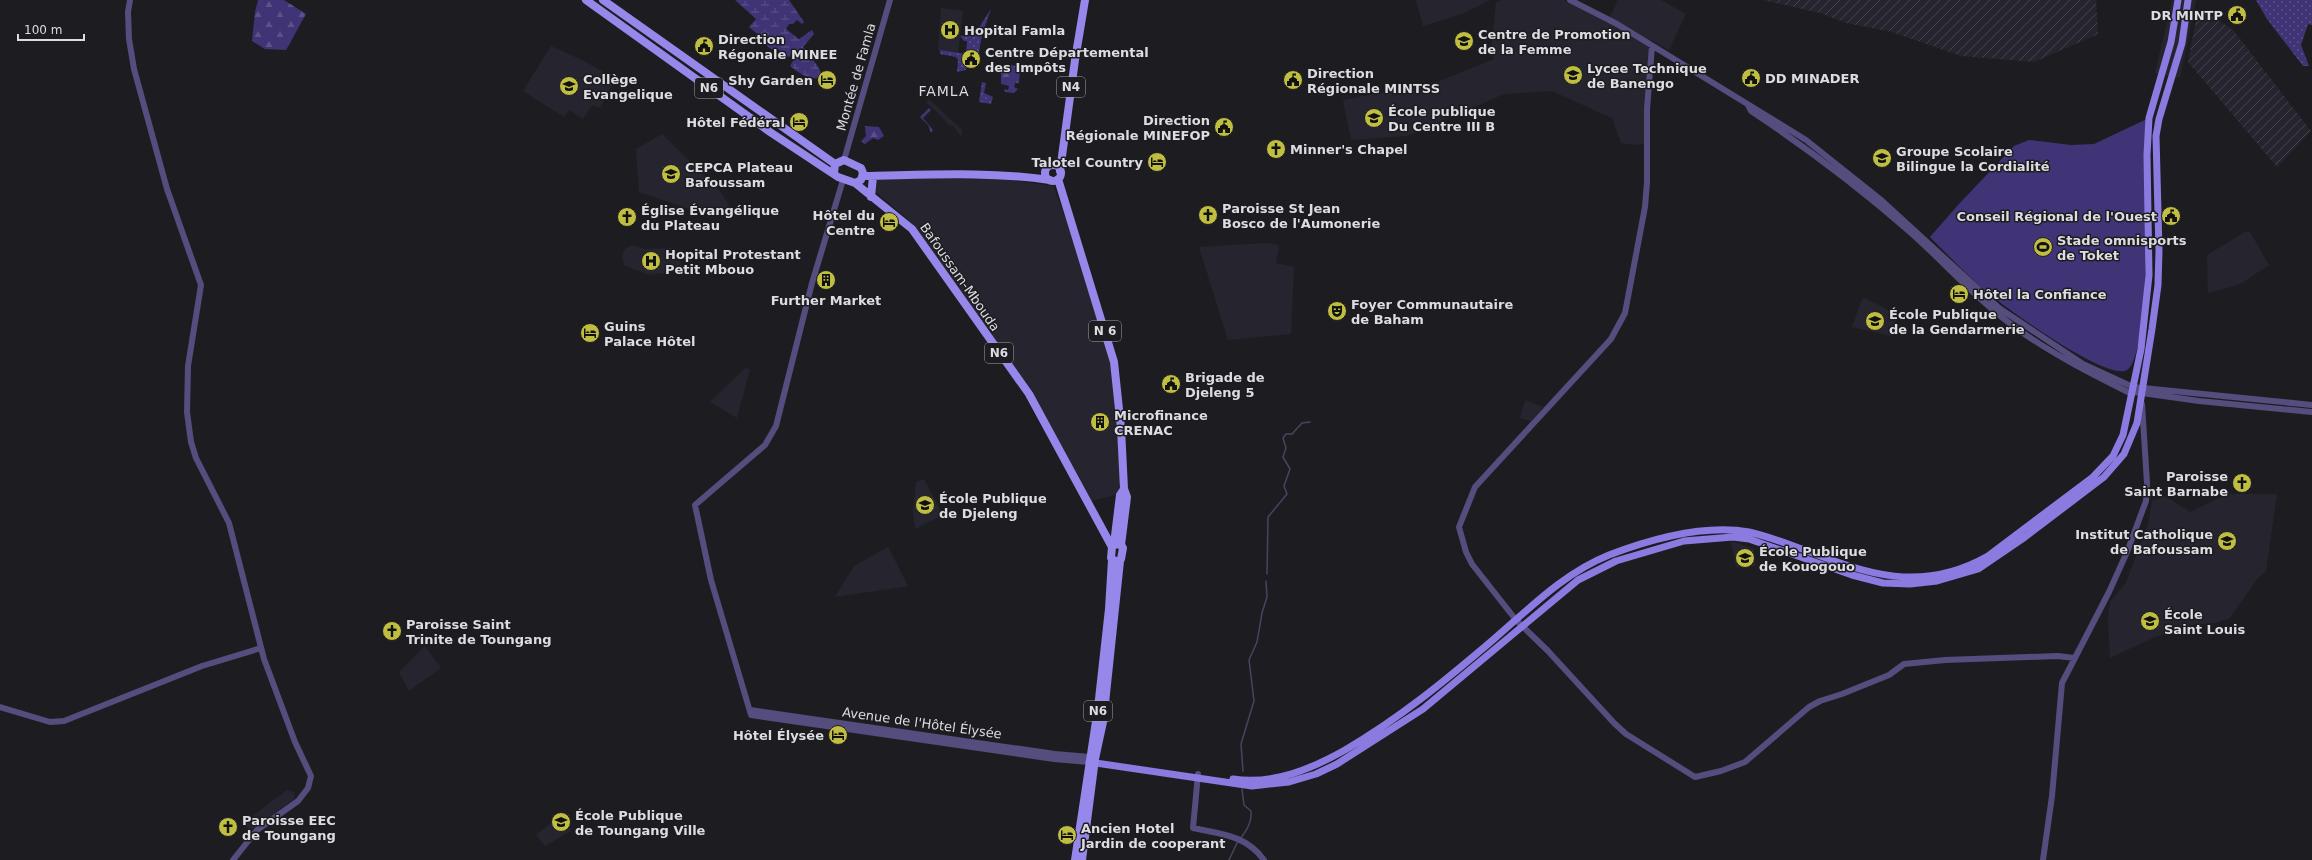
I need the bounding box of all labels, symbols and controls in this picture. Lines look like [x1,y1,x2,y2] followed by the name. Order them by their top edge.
[2226,4,2248,26] public building icon: DR MINTP
[2151,8,2223,23] place label: DR MINTP
[18,16,84,42] scale bar
[939,19,961,41] hospital icon: Hopital Famla
[833,21,879,133] street label: Montée de Famla
[24,23,62,37] text: 100 m
[964,23,1065,38] place label: Hopital Famla
[1478,27,1630,57] place label: Centre de Promotion de la Femme
[1453,30,1475,52] school or university icon: Centre de Promotion de la Femme
[718,32,837,62] place label: Direction Régonale MINEE
[693,35,715,57] public building icon: Direction Régonale MINEE
[985,45,1149,75] place label: Centre Départemental des Impôts
[960,48,982,70] public building icon: Centre Départemental des Impôts
[1587,61,1707,91] place label: Lycee Technique de Banengo
[1562,64,1584,86] school or university icon: Lycee Technique de Banengo
[1307,66,1440,96] place label: Direction Régionale MINTSS
[1740,67,1762,89] public building icon: DD MINADER
[816,69,838,91] hotel icon: Shy Garden
[1282,69,1304,91] public building icon: Direction Régionale MINTSS
[1765,71,1860,86] place label: DD MINADER
[583,72,673,102] place label: Collège Evangelique
[728,73,813,88] place label: Shy Garden
[558,75,580,97] school or university icon: Collège Evangelique
[1057,77,1085,97] road number: N4
[695,78,723,98] road number: N6
[918,83,970,99] district label: FAMLA
[1388,104,1496,134] place label: École publique Du Centre III B
[1363,107,1385,129] school or university icon: École publique Du Centre III B
[788,111,810,133] hotel icon: Hôtel Fédéral
[1066,113,1210,143] place label: Direction Régionale MINEFOP
[686,115,785,130] place label: Hôtel Fédéral
[1213,116,1235,138] public building icon: Direction Régionale MINEFOP
[1265,138,1287,160] church icon: Minner's Chapel
[1290,142,1408,157] place label: Minner's Chapel
[1896,144,2050,174] place label: Groupe Scolaire Bilingue la Cordialité
[1871,147,1893,169] school or university icon: Groupe Scolaire Bilingue la Cordialité
[1146,151,1168,173] hotel icon: Talotel Country
[1032,155,1144,170] place label: Talotel Country
[685,160,793,190] place label: CEPCA Plateau Bafoussam
[660,163,682,185] school or university icon: CEPCA Plateau Bafoussam
[1222,201,1381,231] place label: Paroisse St Jean Bosco de l'Aumonerie
[641,203,779,233] place label: Église Évangélique du Plateau
[1197,204,1219,226] church icon: Paroisse St Jean Bosco de l'Aumonerie
[2160,205,2182,227] public building icon: Conseil Régional de l'Ouest
[616,206,638,228] church icon: Église Évangélique du Plateau
[813,208,875,238] place label: Hôtel du Centre
[1957,209,2157,224] place label: Conseil Régional de l'Ouest
[878,211,900,233] hotel icon: Hôtel du Centre
[917,220,1003,334] street label: Bafoussam-Mbouda
[2057,233,2187,263] place label: Stade omnisports de Toket
[2032,236,2054,258] sports icon: Stade omnisports de Toket
[665,247,801,277] place label: Hopital Protestant Petit Mbouo
[640,250,662,272] hospital icon: Hopital Protestant Petit Mbouo
[815,269,837,291] building icon: Further Market
[1948,283,1970,305] hotel icon: Hôtel la Confiance
[1973,287,2107,302] place label: Hôtel la Confiance
[771,293,881,308] place label: Further Market
[1351,297,1513,327] place label: Foyer Communautaire de Baham
[1326,300,1348,322] theatre icon: Foyer Communautaire de Baham
[1889,307,2025,337] place label: École Publique de la Gendarmerie
[1864,310,1886,332] school or university icon: École Publique de la Gendarmerie
[604,319,696,349] place label: Guins Palace Hôtel
[1089,321,1121,341] road number: N 6
[579,322,601,344] hotel icon: Guins Palace Hôtel
[985,343,1013,363] road number: N6
[1185,370,1265,400] place label: Brigade de Djeleng 5
[1160,373,1182,395] public building icon: Brigade de Djeleng 5
[1114,408,1208,438] place label: Microfinance CRENAC
[1089,411,1111,433] building icon: Microfinance CRENAC
[2124,469,2228,499] place label: Paroisse Saint Barnabe
[2231,472,2253,494] church icon: Paroisse Saint Barnabe
[939,491,1047,521] place label: École Publique de Djeleng
[914,494,936,516] school or university icon: École Publique de Djeleng
[2075,527,2213,557] place label: Institut Catholique de Bafoussam
[2216,530,2238,552] school or university icon: Institut Catholique de Bafoussam
[1759,544,1867,574] place label: École Publique de Kouogouo
[1734,547,1756,569] school or university icon: École Publique de Kouogouo
[2164,607,2246,637] place label: École Saint Louis
[2139,610,2161,632] school or university icon: École Saint Louis
[406,617,551,647] place label: Paroisse Saint Trinite de Toungang
[381,620,403,642] church icon: Paroisse Saint Trinite de Toungang
[1084,701,1112,721] road number: N6
[841,704,1003,742] street label: Avenue de l'Hôtel Élysée
[827,724,849,746] hotel icon: Hôtel Élysée
[733,728,824,743] place label: Hôtel Élysée
[575,808,706,838] place label: École Publique de Toungang Ville
[550,811,572,833] school or university icon: École Publique de Toungang Ville
[242,813,336,843] place label: Paroisse EEC de Toungang
[217,816,239,838] church icon: Paroisse EEC de Toungang
[1080,821,1226,851] place label: Ancien Hotel Jardin de cooperant
[1056,824,1078,846] hotel icon: Ancien Hotel Jardin de cooperant

